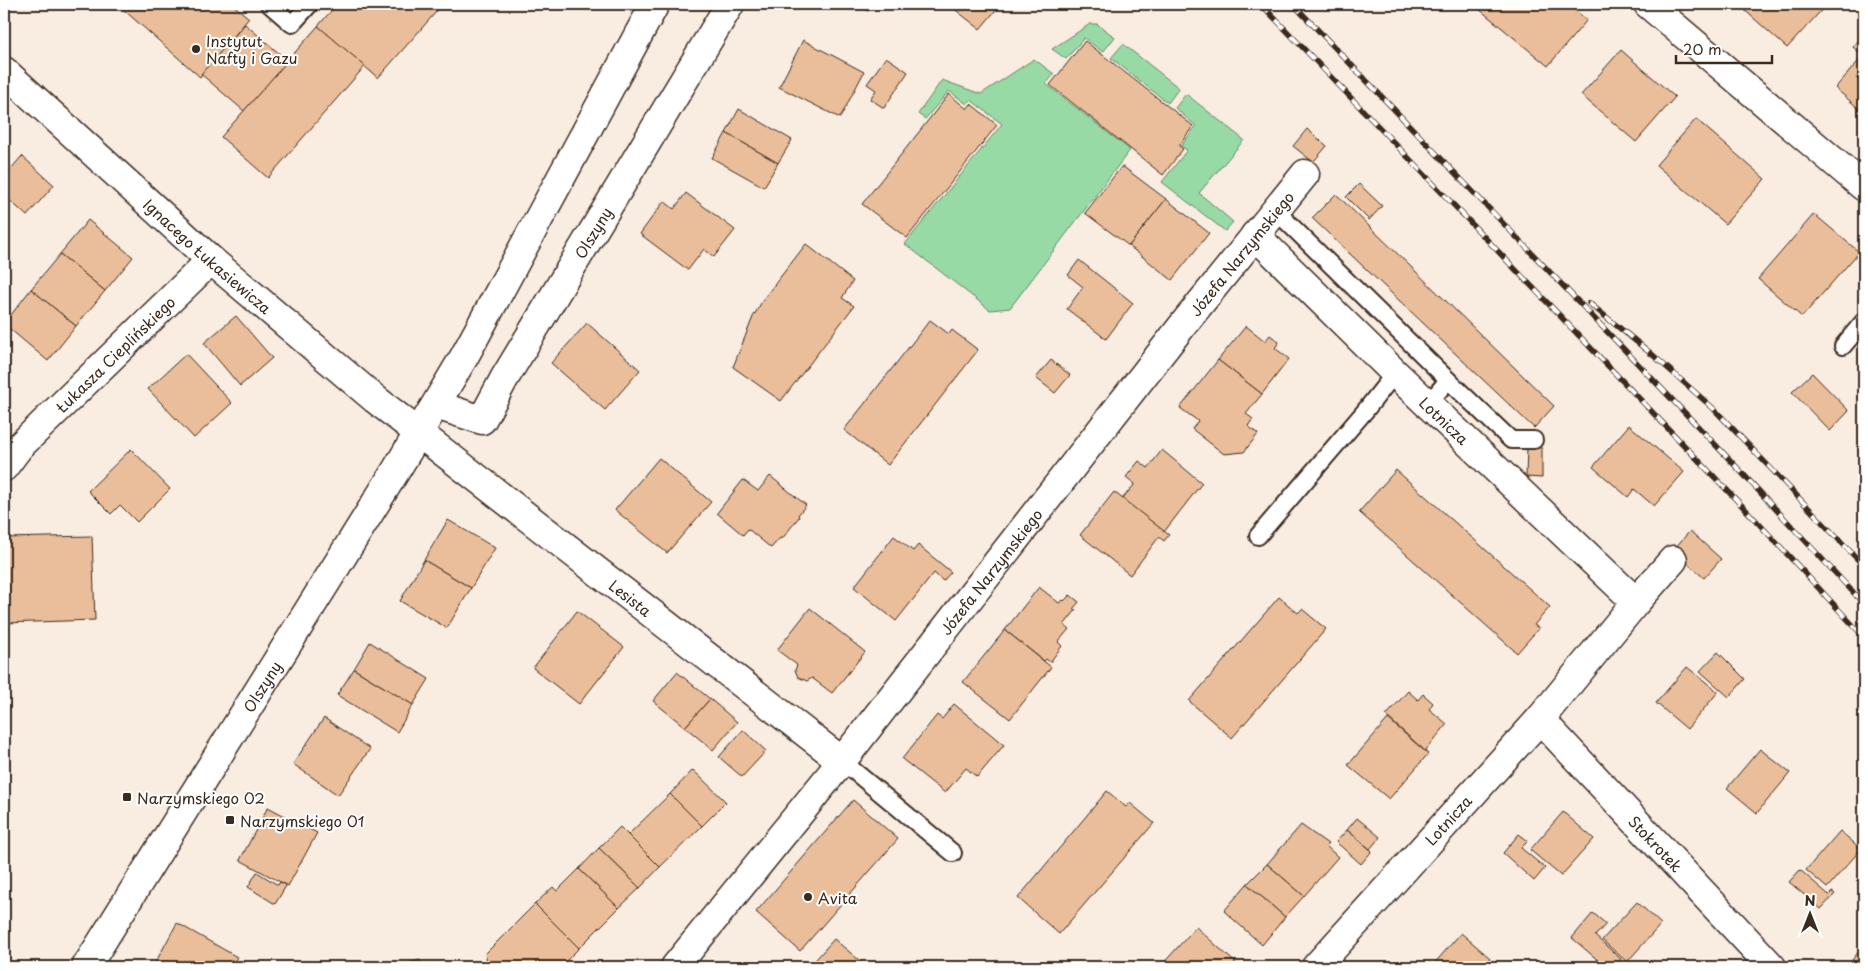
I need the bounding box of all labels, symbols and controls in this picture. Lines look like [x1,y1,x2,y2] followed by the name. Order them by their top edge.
[206,29,297,69] place label: Instytut Nafty i Gazu
[1676,32,1772,64] scale bar
[1683,37,1722,60] text: 20 m
[190,43,202,55] marker: Instytut Nafty i Gazu
[1183,186,1299,321] street label: Józefa Narzymskiego
[139,193,277,319] street label: Ignacego Łukasiewicza
[568,202,617,263] street label: Olszyny
[50,290,180,418] street label: Łukasza Cieplińskiego
[1415,391,1475,450] street label: Lotnicza
[934,503,1047,639] street label: Józefa Narzymskiego
[605,573,658,622] street label: Lesista
[237,656,286,716] street label: Olszyny
[137,786,265,809] place label: Narzymskiego 02
[1419,789,1477,850] street label: Lotnicza
[121,791,133,803] marker: Narzymskiego 02
[240,809,365,832] place label: Narzymskiego 01
[1624,810,1688,877] street label: Stokrotek
[224,814,236,826] marker: Narzymskiego 01
[818,886,858,909] place label: Avita
[1786,888,1836,938] north arrow
[1804,890,1816,911] text: N
[802,891,814,903] marker: Avita

